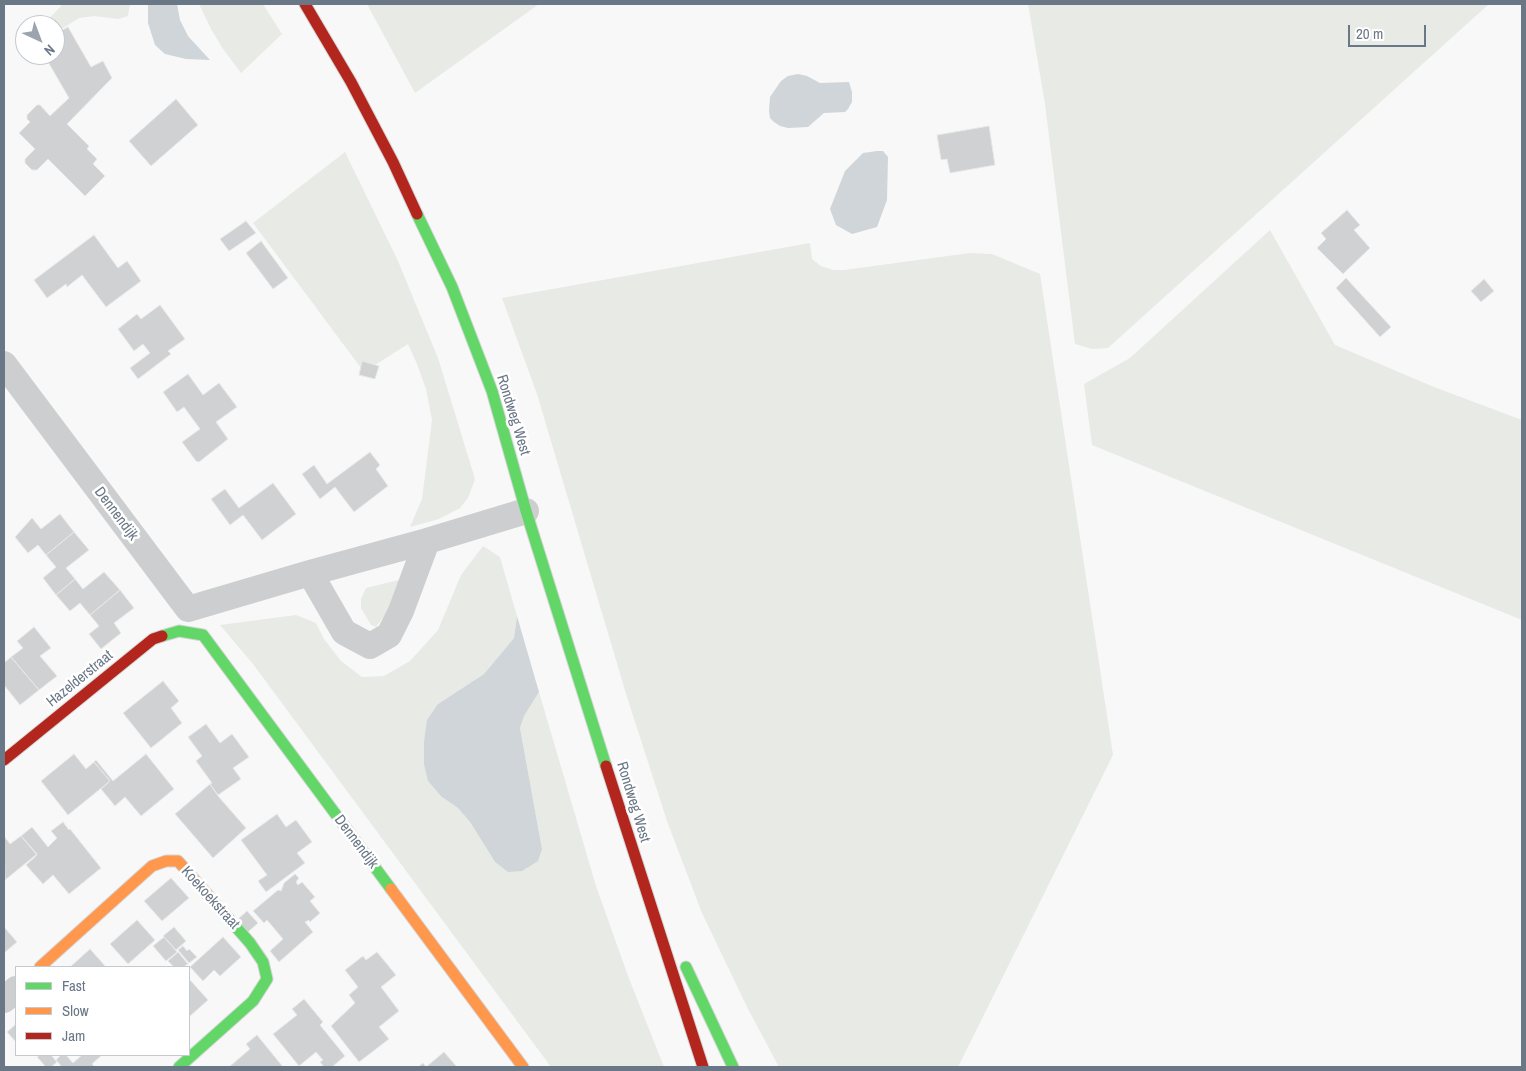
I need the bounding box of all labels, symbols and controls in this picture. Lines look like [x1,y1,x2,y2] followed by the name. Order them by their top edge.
[15,15,65,65] north arrow
[1351,15,1428,47] scale bar
[1356,23,1383,44] text: 20 m
[40,41,59,60] text: N
[492,373,534,457] street label: Rondweg West
[90,484,142,544] street label: Dennendijk
[43,647,117,711] street label: Hazelderstraat
[612,760,654,844] street label: Rondweg West
[330,812,382,872] street label: Dennendijk
[177,863,243,933] street label: Koekoekstraat
[15,966,190,1056] legend
[62,975,85,996] text: Fast
[62,1000,89,1021] text: Slow
[62,1025,85,1046] text: Jam

